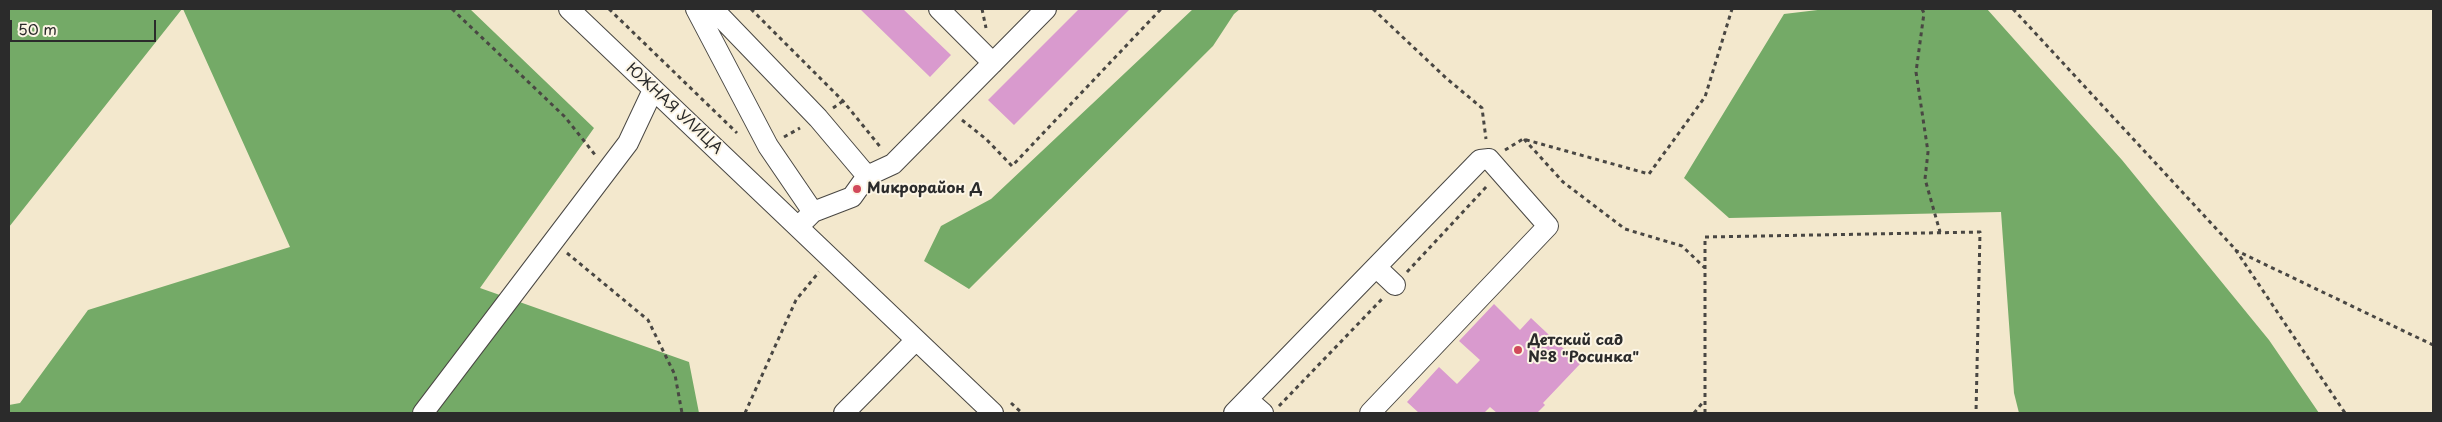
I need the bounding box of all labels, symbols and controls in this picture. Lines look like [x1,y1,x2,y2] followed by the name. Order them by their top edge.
[12,10,159,42] scale bar
[18,17,57,40] text: 50 m
[622,60,726,158] street label: ЮЖНАЯ УЛИЦА
[867,180,982,198] place label: Микрорайон Д
[851,183,863,195] marker: Микрорайон Д
[1528,332,1639,367] place label: Детский сад №8 "Росинка"
[1512,344,1524,356] marker: Детский сад №8 "Росинка"

